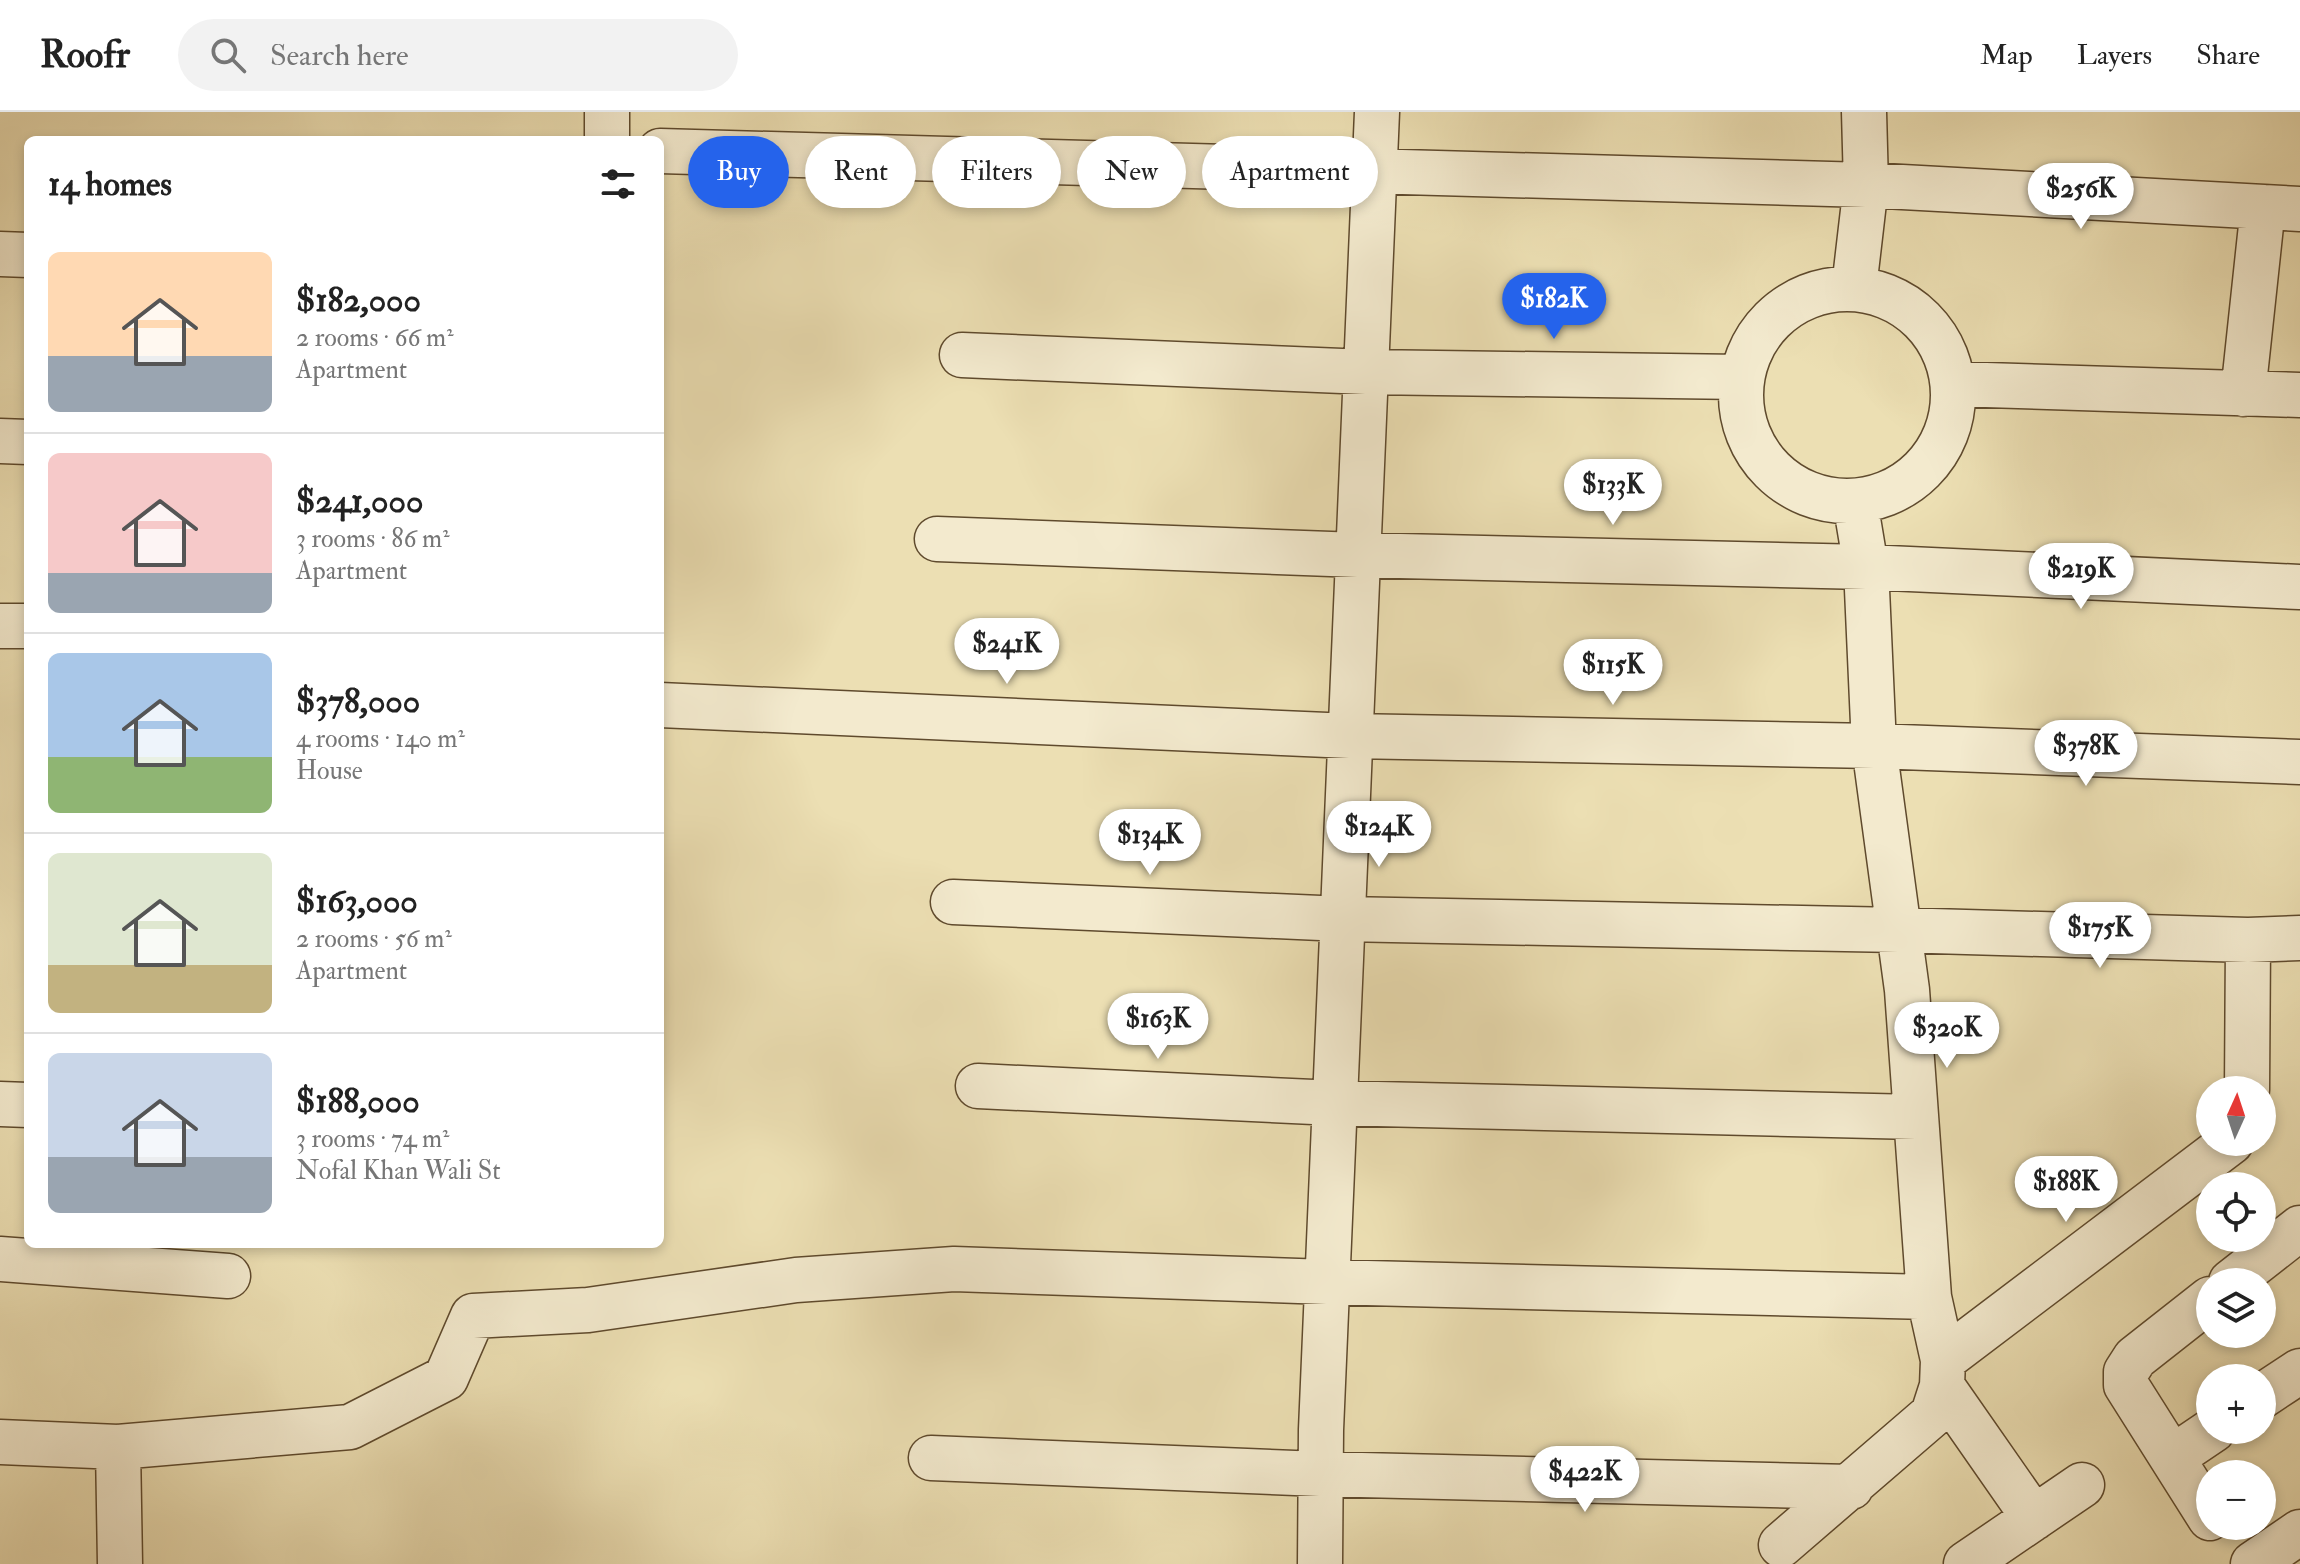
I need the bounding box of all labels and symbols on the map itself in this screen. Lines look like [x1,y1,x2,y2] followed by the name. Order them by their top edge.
[2025,163,2137,231] pin: $256K
[1498,273,1610,341] pin: $182K
[1557,459,1669,527] pin: $133K
[2025,543,2137,611] pin: $219K
[951,618,1063,686] pin: $241K
[1557,639,1669,707] pin: $115K
[2030,720,2142,788] pin: $378K
[1323,801,1435,869] pin: $124K
[1094,809,1206,877] pin: $134K
[2044,902,2156,970] pin: $175K
[1102,993,1214,1061] pin: $163K
[1891,1002,2003,1070] pin: $320K
[2196,1076,2276,1156] north arrow
[2010,1156,2122,1224] pin: $188K
[1529,1446,1641,1514] pin: $422K

